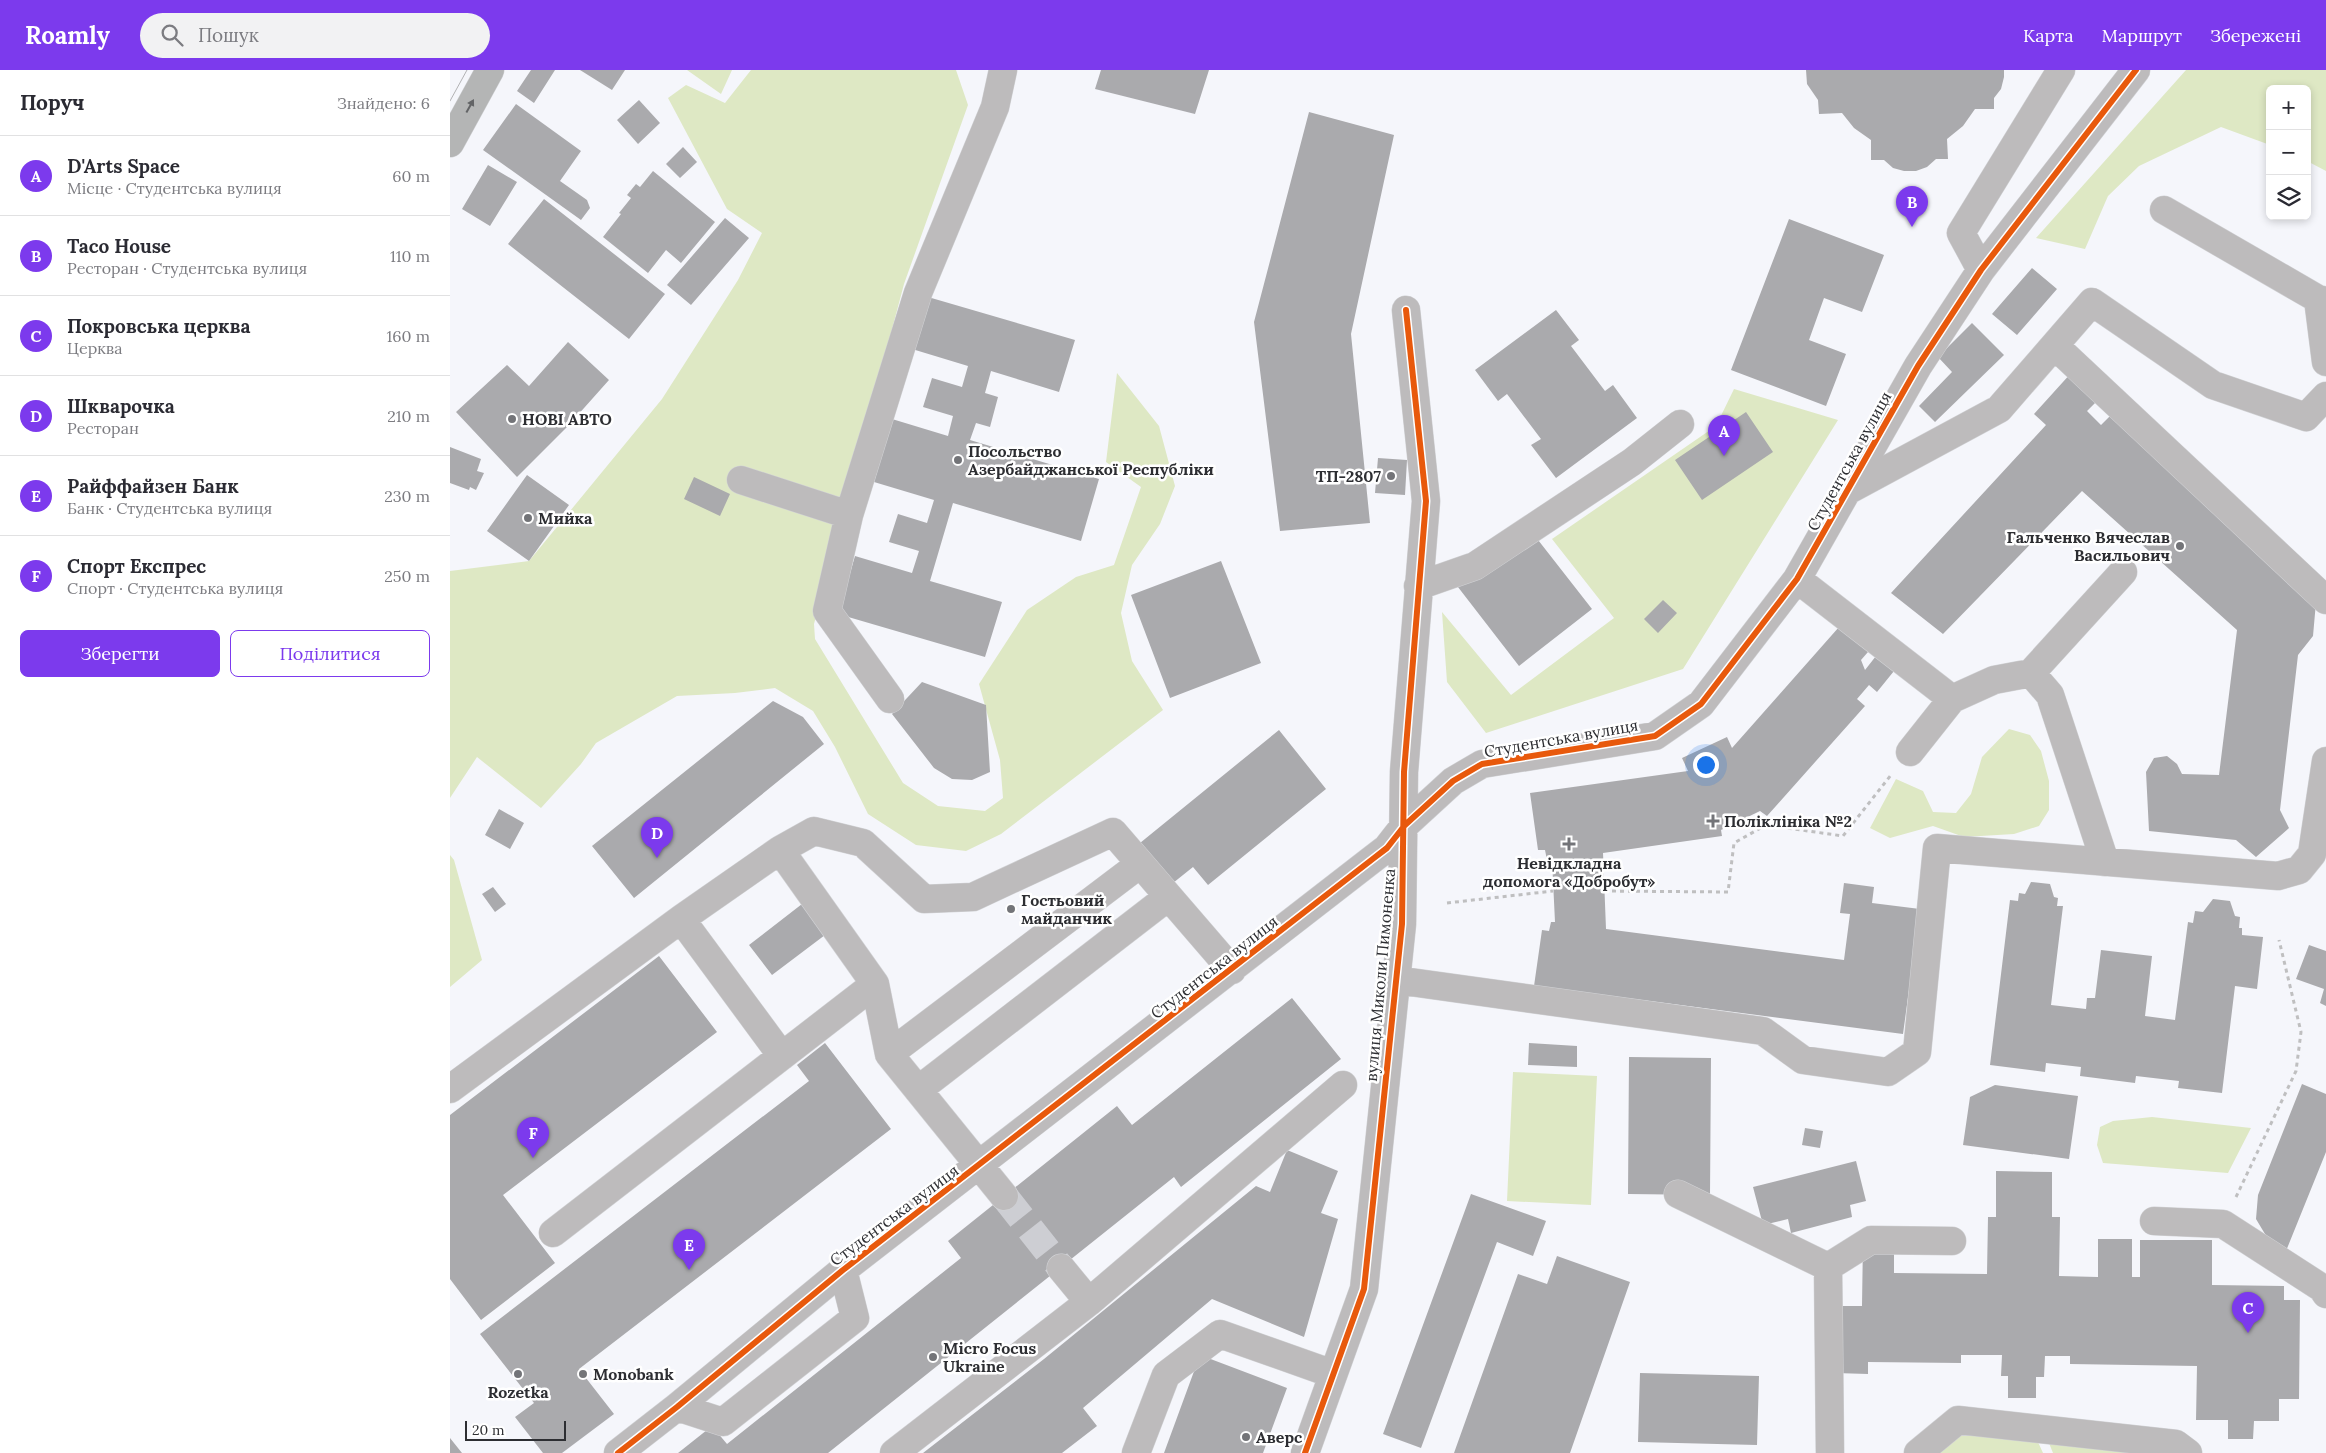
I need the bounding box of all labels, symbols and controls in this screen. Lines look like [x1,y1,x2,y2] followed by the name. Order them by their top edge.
[140,13,490,58] search box
[25,20,110,51] text: Roamly
[158,21,186,49] icon: search
[198,23,259,47] text: Пошук
[2023,24,2073,47] text: Карта
[2101,24,2182,47] text: Маршрут
[2210,24,2301,47] text: Збережені
[2266,85,2311,220] map controls
[2266,85,2311,130] button: +
[20,89,85,116] text: Поруч
[337,93,430,113] text: Знайдено: 6
[466,99,474,114] one-way arrow
[2266,130,2311,175] button: −
[67,154,180,178] text: D'Arts Space
[31,166,41,186] text: A
[392,166,430,186] text: 60 m
[2266,175,2311,220] button: layers
[67,178,282,198] text: Місце · Студентська вулиця
[1896,186,1928,227] pin: B
[67,234,171,258] text: Taco House
[31,246,41,266] text: B
[390,246,430,266] text: 110 m
[67,258,307,278] text: Ресторан · Студентська вулиця
[67,314,250,338] text: Покровська церква
[30,326,42,346] text: C
[386,326,430,346] text: 160 m
[67,338,122,358] text: Церква
[1802,388,1896,534] street label: Студентська вулиця
[67,394,175,418] text: Шкварочка
[30,406,42,426] text: D
[387,406,430,426] text: 210 m
[522,409,612,429] place label: HОBI ABTO
[506,413,518,425] marker: HОBI ABTO
[1708,415,1740,456] pin: A
[67,418,139,438] text: Ресторан
[968,441,1214,479] place label: Посольство Азербайджанської Республіки
[952,454,964,466] marker: Посольство Азербайджанської Республіки
[1316,466,1381,486] place label: ТП-2807
[1385,470,1397,482] marker: ТП-2807
[67,474,239,498] text: Райффайзен Банк
[31,486,41,506] text: E
[384,486,430,506] text: 230 m
[67,498,272,518] text: Банк · Студентська вулиця
[538,508,593,528] place label: Мийка
[522,512,534,524] marker: Мийка
[2007,527,2170,565] place label: Гальченко Вячеслав Васильович
[2174,540,2186,552] marker: Гальченко Вячеслав Васильович
[67,554,206,578] text: Спорт Експрес
[31,566,41,586] text: F
[384,566,430,586] text: 250 m
[67,578,283,598] text: Спорт · Студентська вулиця
[20,630,220,677] button: Зберегти
[230,630,430,677] button: Поділитися
[1482,715,1640,761] street label: Студентська вулиця
[1693,752,1719,778] your location
[1724,811,1852,831] place label: Поліклініка №2
[1706,814,1720,828] marker: Поліклініка №2
[641,817,673,858] pin: D
[1562,837,1576,851] marker: Невідкладна допомога «Добробут»
[1483,853,1655,891] place label: Невідкладна допомога «Добробут»
[1361,868,1399,1082] street label: вулиця Миколи Пимоненка
[1021,890,1113,928] place label: Гостьовий майданчик
[1005,903,1017,915] marker: Гостьовий майданчик
[1146,911,1282,1023] street label: Студентська вулиця
[517,1117,549,1158] pin: F
[826,1160,962,1270] street label: Студентська вулиця
[673,1229,705,1270] pin: E
[2232,1292,2264,1333] pin: C
[943,1338,1036,1376] place label: Micro Focus Ukraine
[927,1351,939,1363] marker: Micro Focus Ukraine
[593,1364,674,1384] place label: Monobank
[512,1368,524,1380] marker: Rozetka
[577,1368,589,1380] marker: Monobank
[487,1382,549,1402] place label: Rozetka
[465,1418,566,1441] scale bar
[472,1421,504,1439] text: 20 m
[1256,1427,1303,1447] place label: Аверс
[1240,1431,1252,1443] marker: Аверс

